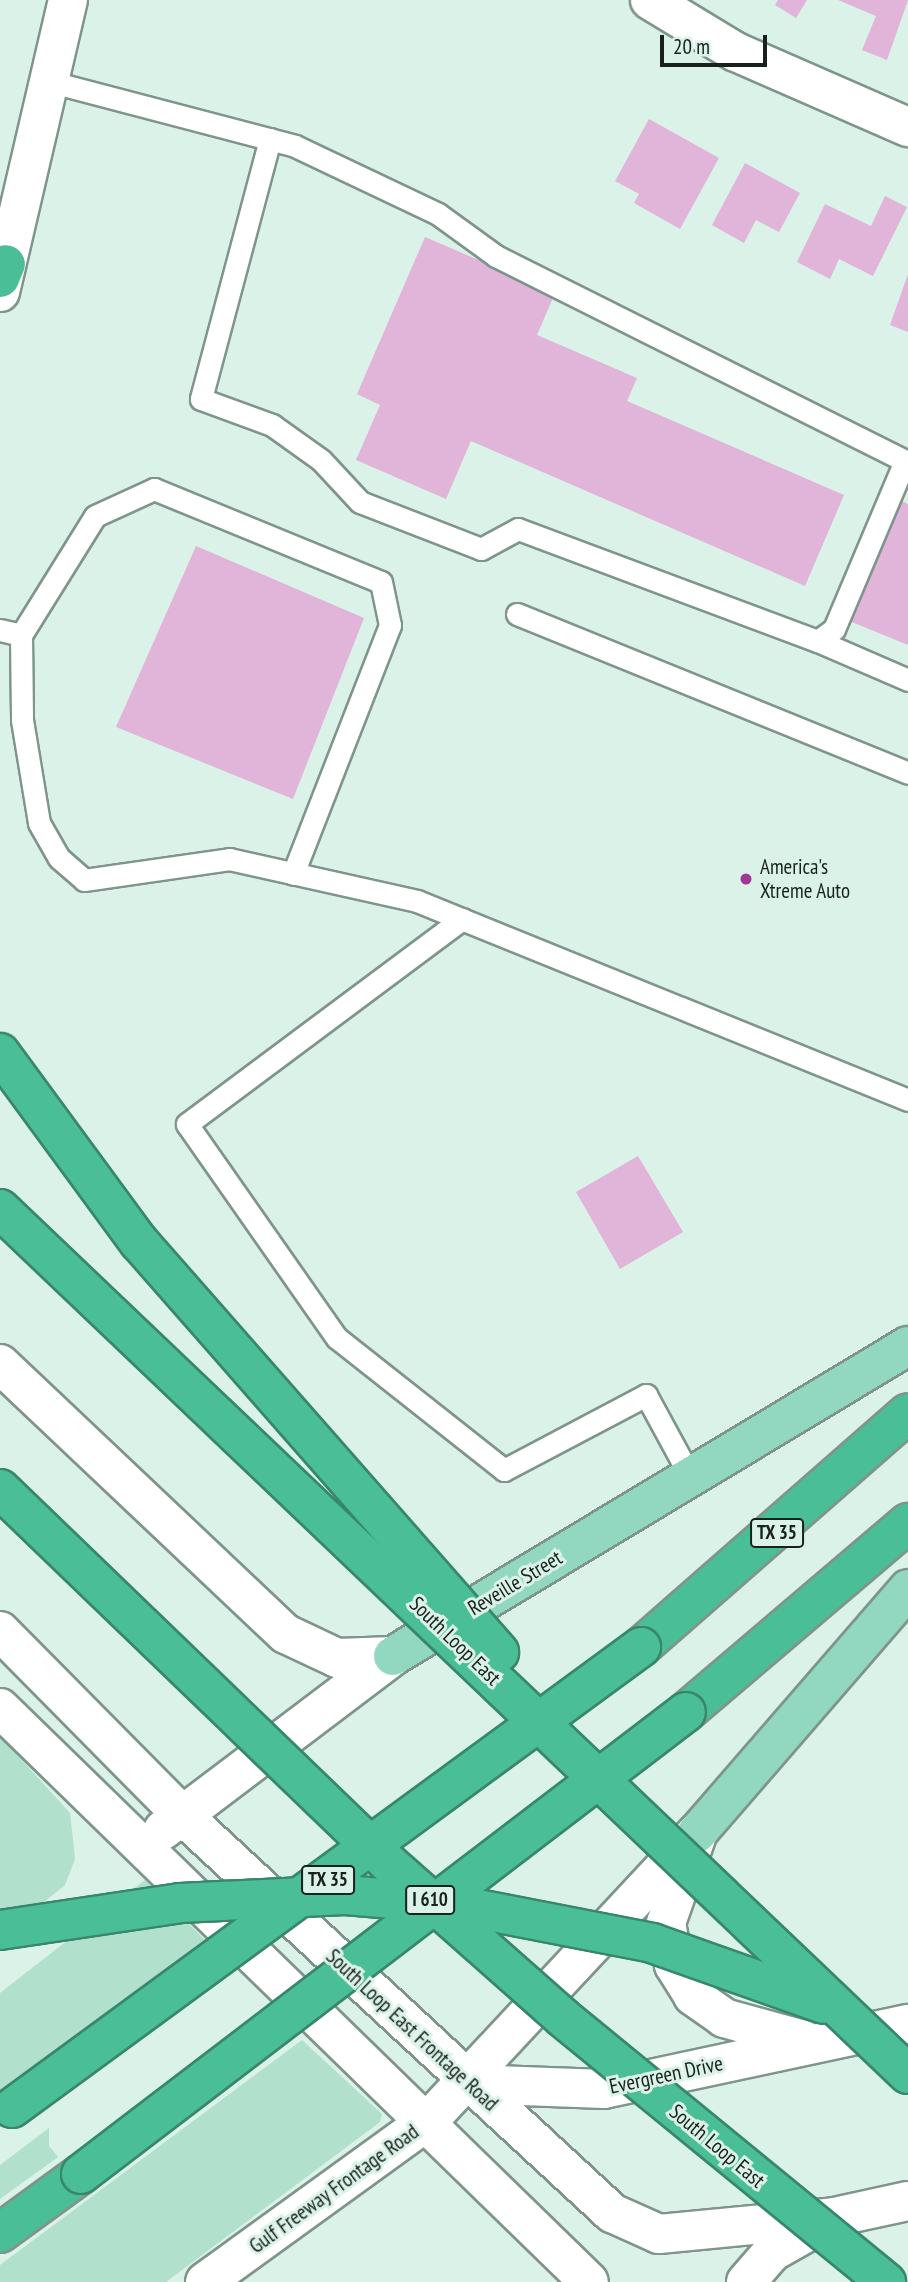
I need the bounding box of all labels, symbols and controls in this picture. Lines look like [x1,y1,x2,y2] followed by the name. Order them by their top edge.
[663,21,770,65] scale bar
[673,33,710,60] text: 20 m
[760,854,851,904] place label: America's Xtreme Auto
[738,871,754,887] marker: America's Xtreme Auto
[749,1518,805,1548] road number: TX 35
[463,1545,567,1621] street label: Reveille Street
[404,1591,506,1691] street label: South Loop East
[300,1864,356,1896] road number: TX 35
[404,1884,456,1916] road number: I 610
[321,1944,503,2116] street label: South Loop East Frontage Road
[607,2051,725,2099] street label: Evergreen Drive
[664,2099,770,2193] street label: South Loop East
[244,2119,424,2259] street label: Gulf Freeway Frontage Road

